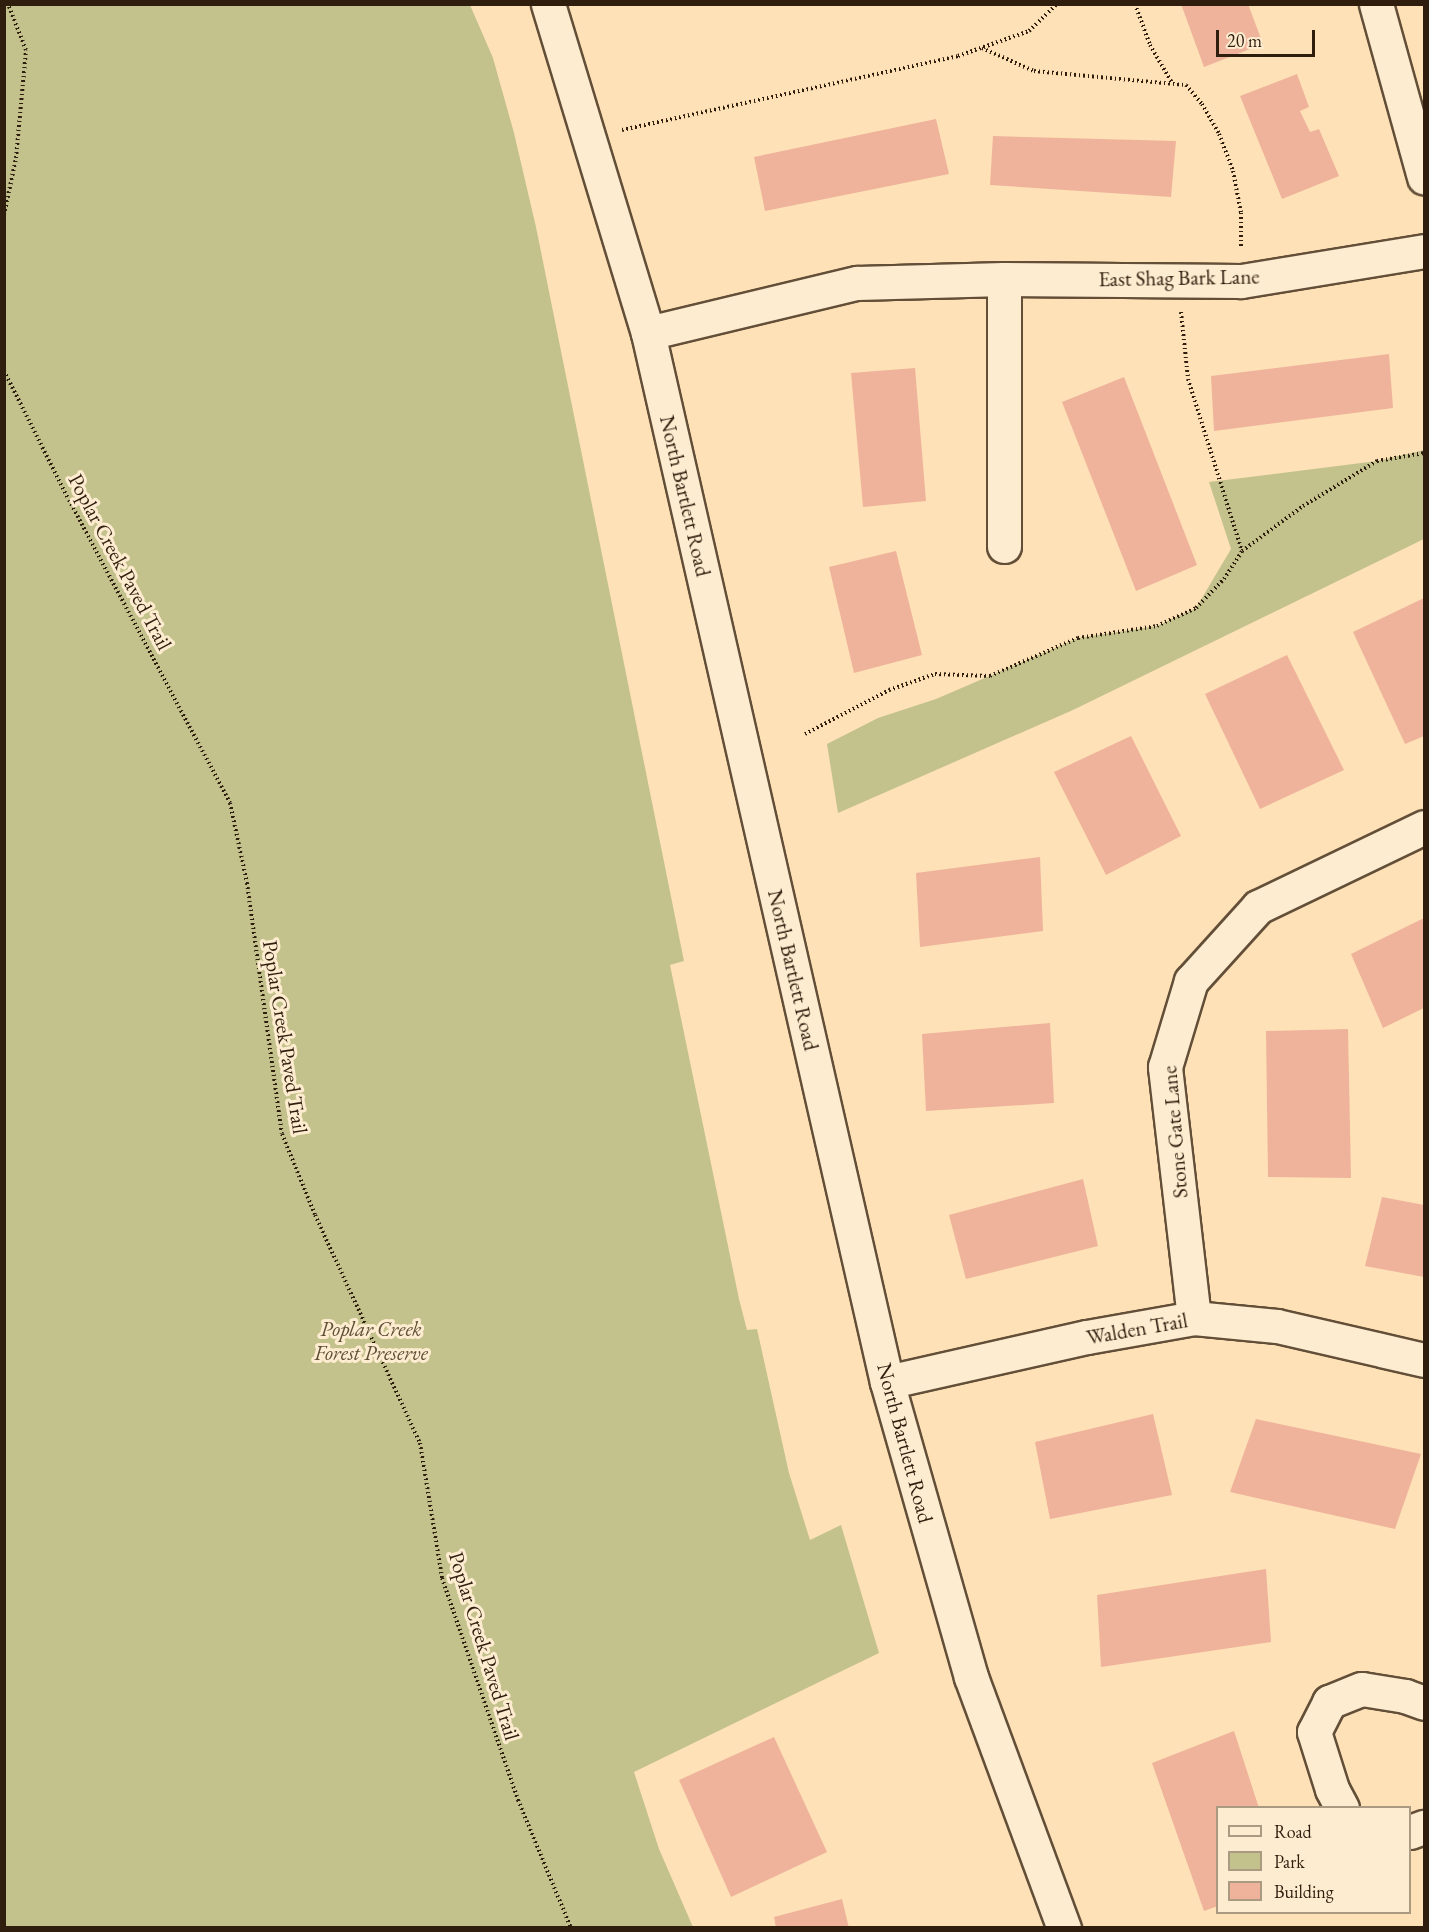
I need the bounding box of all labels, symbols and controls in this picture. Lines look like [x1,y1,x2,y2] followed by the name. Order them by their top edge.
[1219,18,1318,56] scale bar
[1227,29,1262,52] text: 20 m
[1098,264,1260,292] street label: East Shag Bark Lane
[654,413,716,579] street label: North Bartlett Road
[63,470,177,654] street label: Poplar Creek Paved Trail
[762,887,824,1053] street label: North Bartlett Road
[257,938,313,1136] street label: Poplar Creek Paved Trail
[1157,1065,1193,1199] street label: Stone Gate Lane
[1084,1308,1190,1350] street label: Walden Trail
[314,1316,428,1366] park label: Poplar Creek Forest Preserve
[872,1360,938,1526] street label: North Bartlett Road
[443,1549,525,1743] street label: Poplar Creek Paved Trail
[1216,1806,1411,1914] legend
[1274,1820,1312,1843] text: Road
[1274,1850,1305,1873] text: Park
[1274,1880,1334,1903] text: Building

